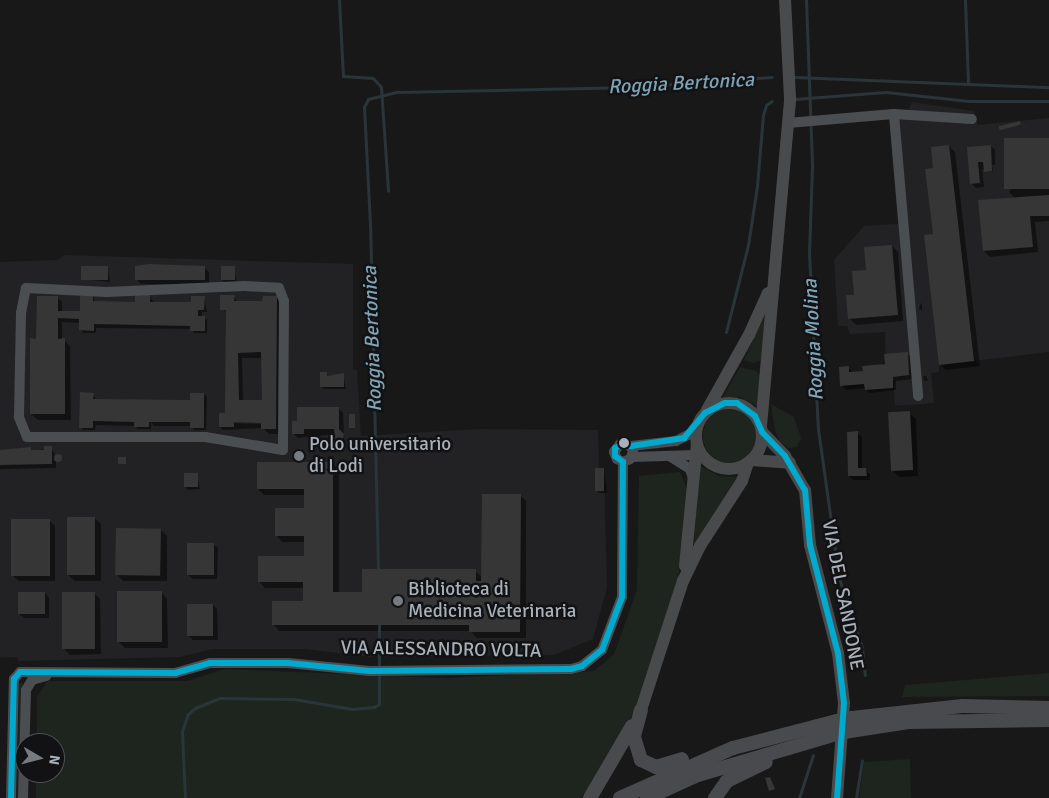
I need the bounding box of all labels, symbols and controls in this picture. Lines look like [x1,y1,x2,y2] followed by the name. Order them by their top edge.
[607,67,755,99] water label: Roggia Bertonica
[357,266,387,412] water label: Roggia Bertonica
[798,278,828,402] water label: Roggia Molina
[309,434,451,478] place label: Polo universitario di Lodi
[619,438,629,448] unlabelled marker
[293,450,305,462] marker: Polo universitario di Lodi
[816,518,868,672] street label: VIA DEL SANDONE
[408,579,576,623] place label: Biblioteca di Medicina Veterinaria
[392,595,404,607] marker: Biblioteca di Medicina Veterinaria
[340,637,542,663] street label: VIA ALESSANDRO VOLTA
[15,733,65,783] north arrow
[45,754,63,766] text: N

